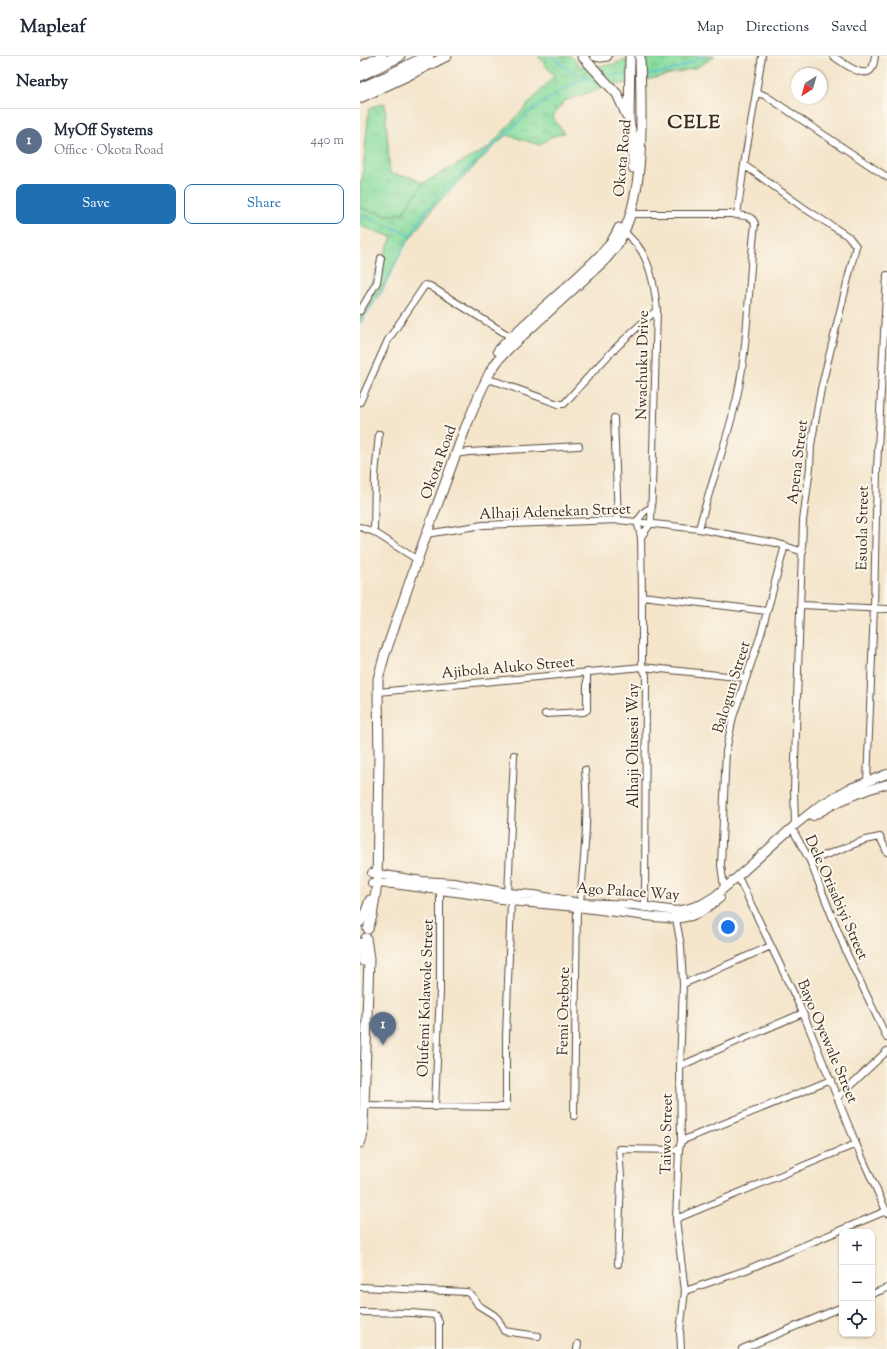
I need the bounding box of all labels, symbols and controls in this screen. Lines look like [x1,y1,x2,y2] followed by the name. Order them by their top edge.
[20,14,86,41] text: Mapleaf
[697,18,724,38] text: Map
[746,18,809,38] text: Directions
[831,18,867,38] text: Saved
[791,68,827,104] north arrow
[16,70,68,94] text: Nearby
[667,110,721,137] district label: CELE
[610,118,637,198] street label: Okota Road
[54,121,153,142] text: MyOff Systems
[27,132,31,150] text: 1
[311,132,344,150] text: 440 m
[54,142,164,160] text: Office · Okota Road
[16,184,176,224] button: Save
[184,184,344,224] button: Share
[632,310,655,420] street label: Nwachuku Drive
[783,419,814,506] street label: Apena Street
[416,422,463,503] street label: Okota Road
[852,485,875,571] street label: Esuola Street
[479,499,631,526] street label: Alhaji Adenekan Street
[708,639,756,736] street label: Balogun Street
[441,652,576,685] street label: Ajibola Aluko Street
[624,683,645,809] street label: Alhaji Olusesi Way
[799,832,873,963] street label: Dele Orisabiyi Street
[576,878,681,907] street label: Ago Palace Way
[718,917,738,937] your location
[413,919,440,1078] street label: Olufemi Kolawole Street
[553,967,576,1056] street label: Femi Orebote
[791,976,862,1107] street label: Bayo Oyewale Street
[370,1012,396,1045] pin: 1
[656,1093,679,1175] street label: Taiwo Street
[839,1229,875,1337] map controls
[839,1229,875,1265] button: +
[839,1265,875,1301] button: −
[839,1301,875,1337] button: locate

